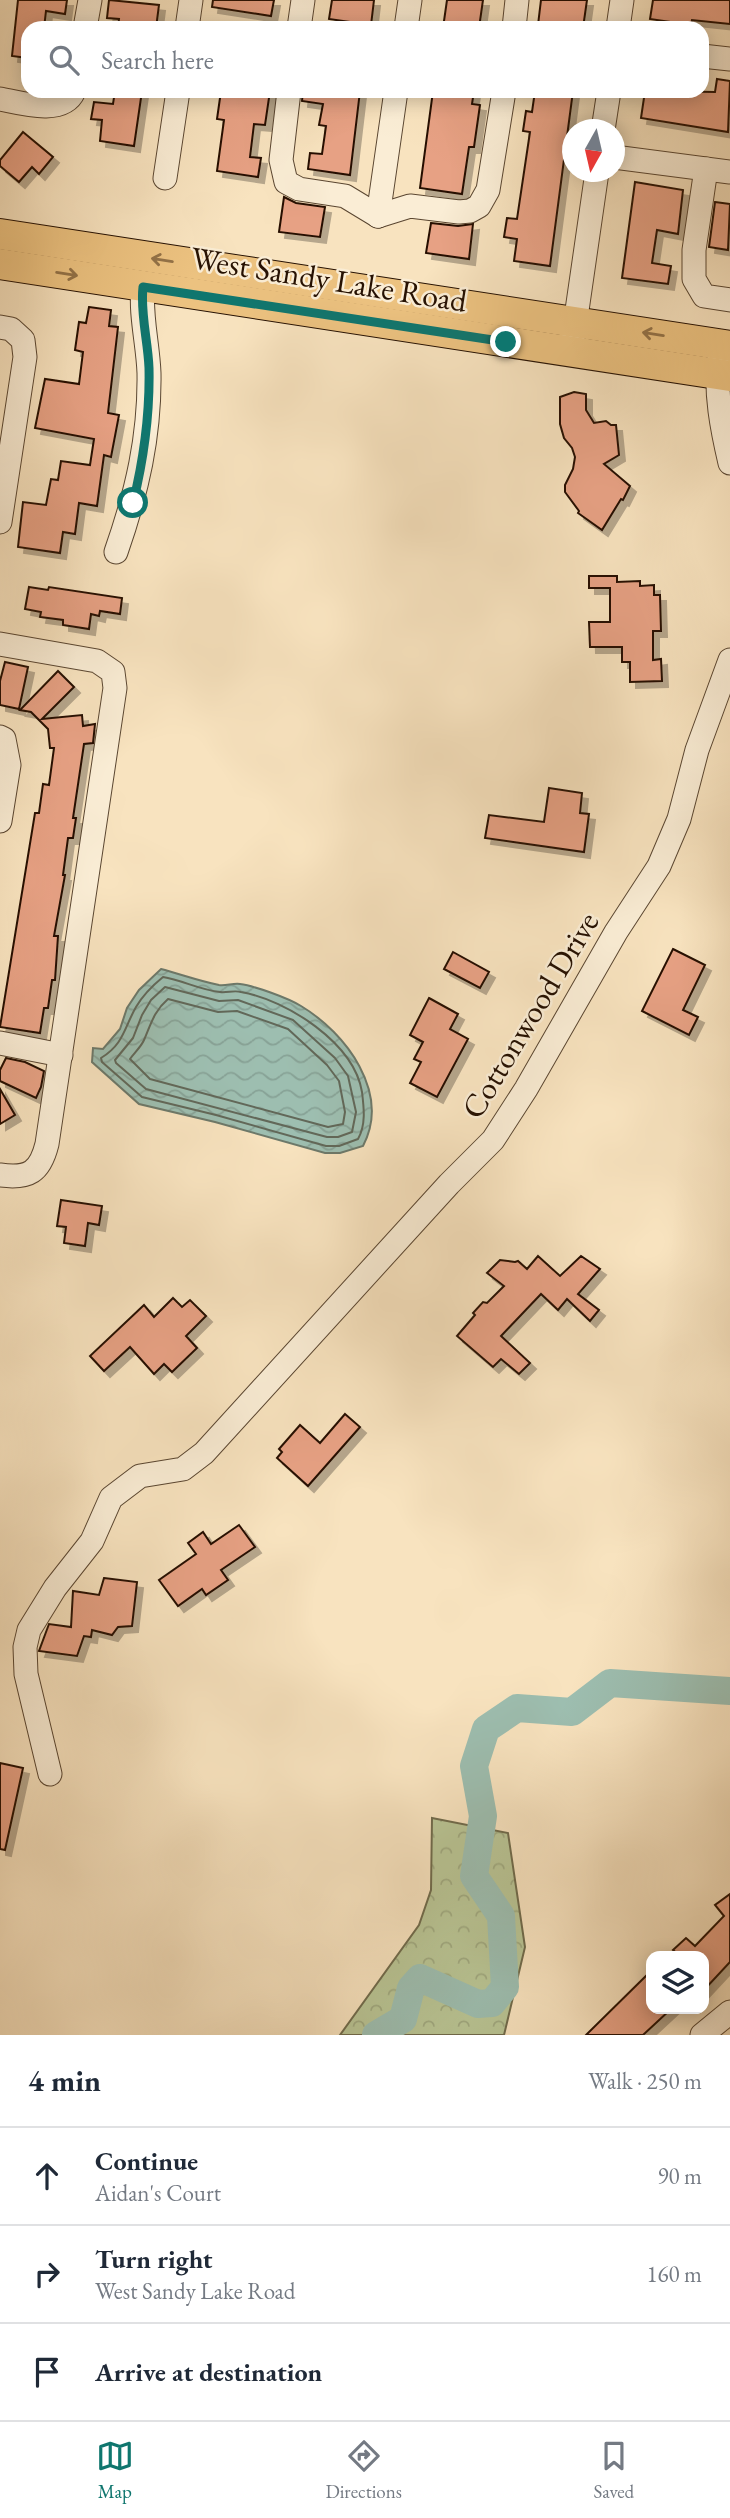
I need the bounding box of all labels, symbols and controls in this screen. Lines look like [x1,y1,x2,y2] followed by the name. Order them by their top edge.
[21,21,709,98] search box
[45,41,83,79] icon: search
[101,43,214,77] text: Search here
[562,119,625,182] north arrow
[188,236,471,322] street label: West Sandy Lake Road
[151,253,174,266] one-way arrow
[55,268,78,281] one-way arrow
[490,326,521,357] route end
[642,327,665,340] one-way arrow
[117,487,148,518] route start
[452,904,608,1126] street label: Cottonwood Drive
[646,1951,709,2014] map controls
[646,1951,709,2014] button: layers
[28,2061,101,2100] text: 4 min
[588,2066,702,2096] text: Walk · 250 m
[95,2144,198,2178] text: Continue
[28,2157,66,2195] icon: ahead
[657,2161,702,2191] text: 90 m
[95,2178,221,2208] text: Aidan's Court
[95,2242,213,2276] text: Turn right
[28,2255,66,2293] icon: right
[646,2259,702,2289] text: 160 m
[95,2276,295,2306] text: West Sandy Lake Road
[28,2353,66,2391] icon: arrive
[95,2355,322,2389] text: Arrive at destination
[96,2437,134,2504] tab: Map
[325,2437,402,2504] tab: Directions
[593,2437,634,2504] tab: Saved

